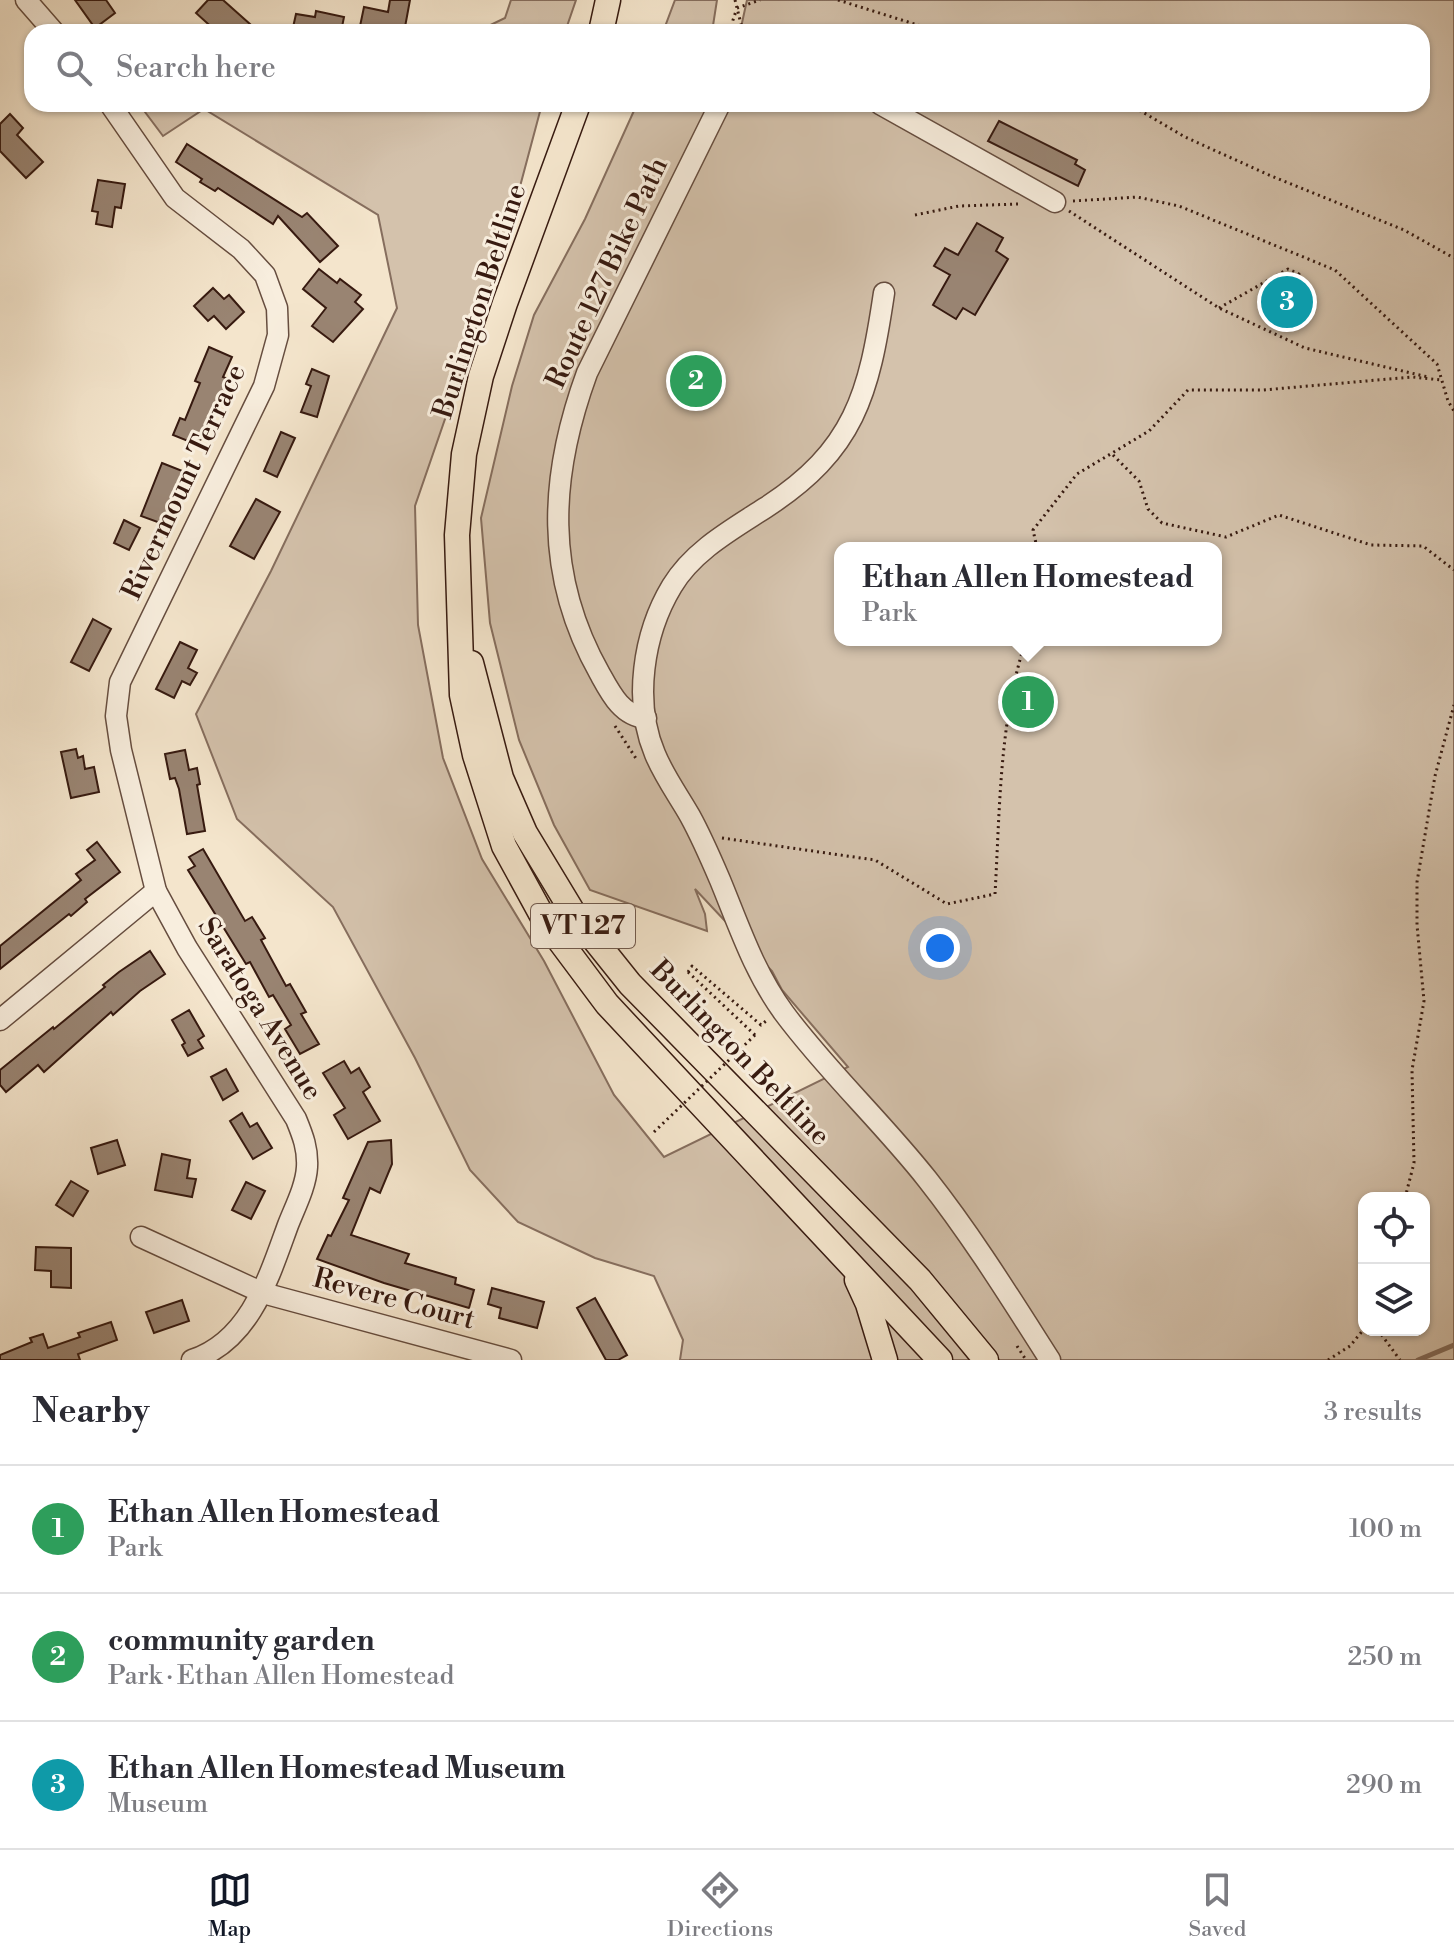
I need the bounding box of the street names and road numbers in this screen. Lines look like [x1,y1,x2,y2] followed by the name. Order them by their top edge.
[538,152,676,394] street label: Route 127 Bike Path
[425,179,534,424] street label: Burlington Beltline
[114,359,254,605] street label: Rivermount Terrace
[531,904,635,948] road number: VT 127
[190,911,330,1107] street label: Saratoga Avenue
[642,952,838,1153] street label: Burlington Beltline
[309,1261,479,1337] street label: Revere Court

